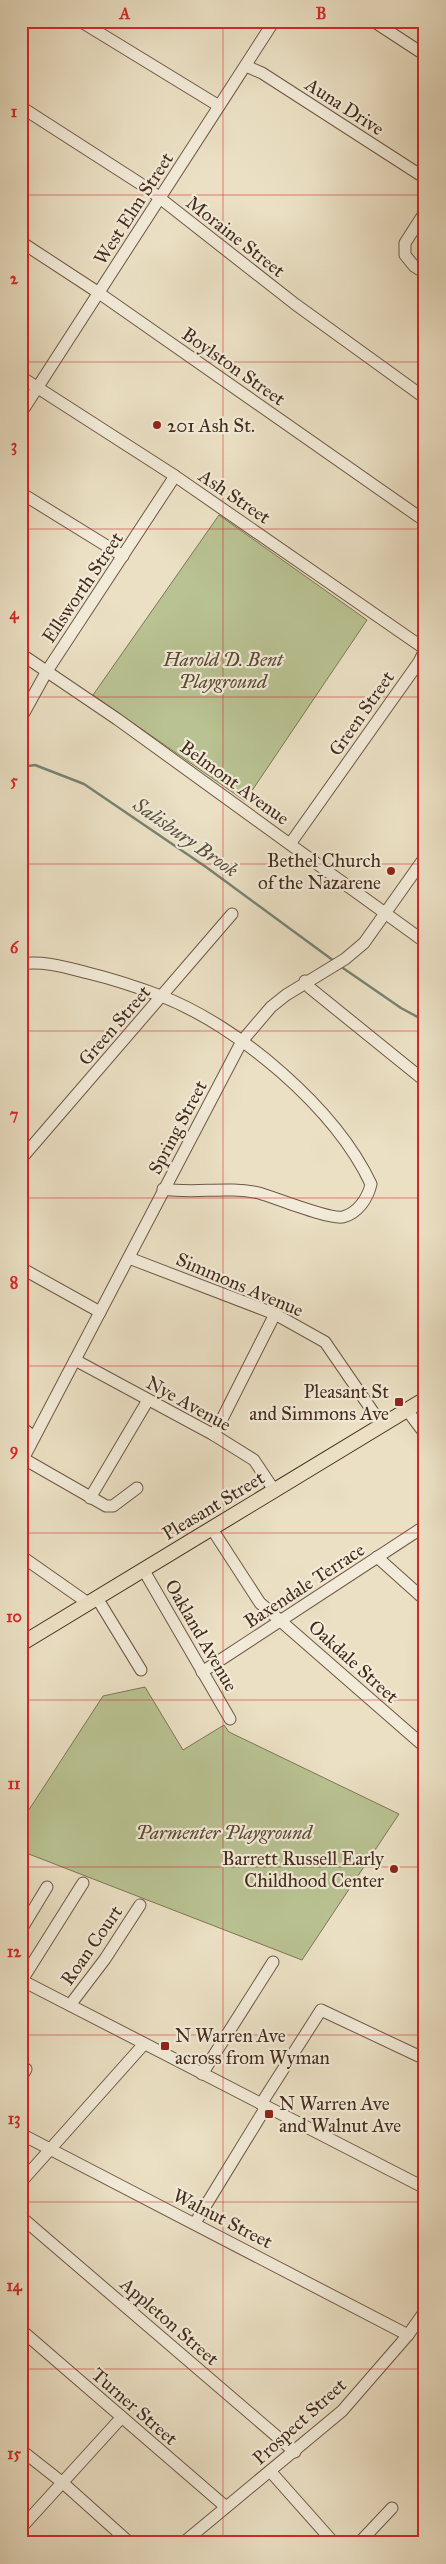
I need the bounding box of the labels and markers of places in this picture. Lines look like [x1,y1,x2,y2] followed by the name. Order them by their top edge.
[167,414,255,437] place label: 201 Ash St.
[151,419,163,431] marker: 201 Ash St.
[258,849,381,894] place label: Bethel Church of the Nazarene
[385,865,397,877] marker: Bethel Church of the Nazarene
[249,1380,389,1425] place label: Pleasant St and Simmons Ave
[393,1396,405,1408] marker: Pleasant St and Simmons Ave
[222,1847,385,1892] place label: Barrett Russell Early Childhood Center
[388,1863,400,1875] marker: Barrett Russell Early Childhood Center
[175,2024,330,2069] place label: N Warren Ave across from Wyman
[159,2040,171,2052] marker: N Warren Ave across from Wyman
[279,2092,401,2137] place label: N Warren Ave and Walnut Ave
[263,2108,275,2120] marker: N Warren Ave and Walnut Ave

